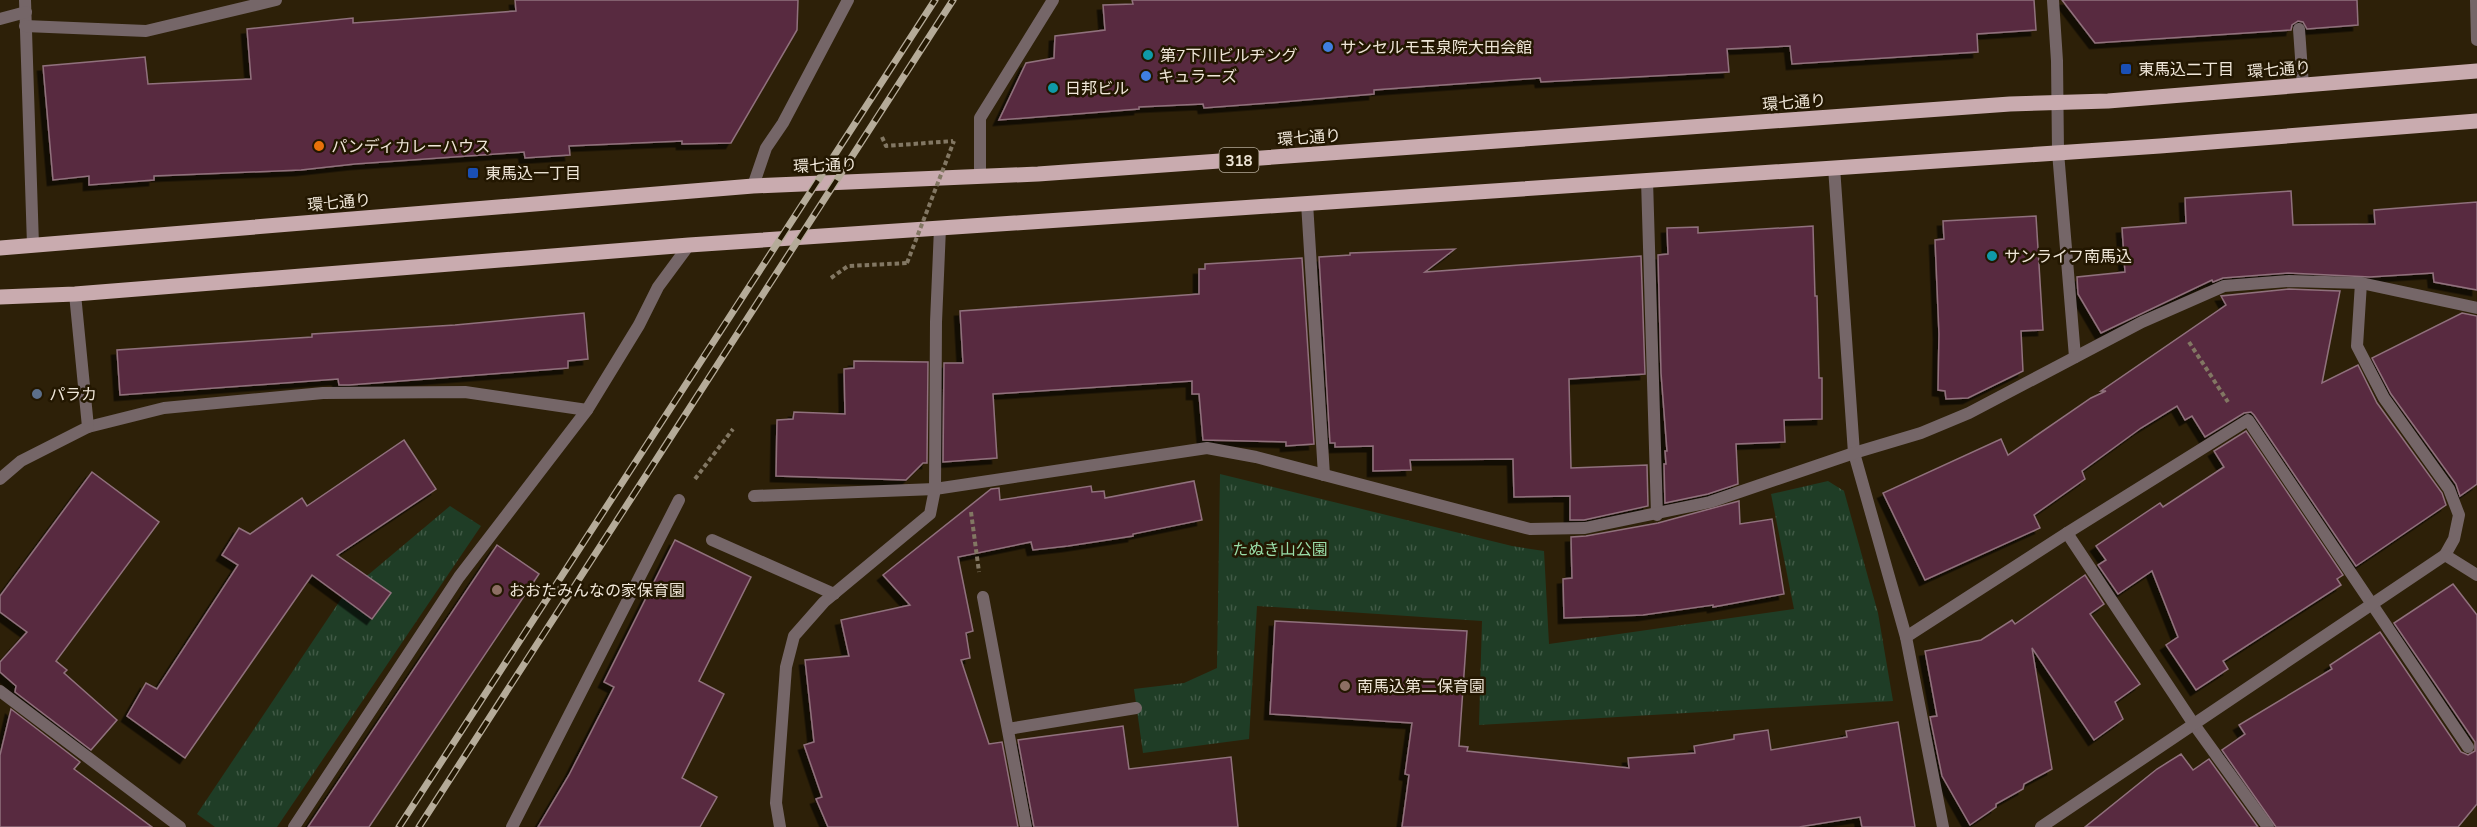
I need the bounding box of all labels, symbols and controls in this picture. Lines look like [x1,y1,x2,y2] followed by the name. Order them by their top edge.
[1340,37,1532,57] place label: サンセルモ玉泉院大田会館
[1321,40,1335,54] marker: サンセルモ玉泉院大田会館
[1160,45,1298,65] place label: 第7下川ビルヂング
[1141,48,1155,62] marker: 第7下川ビルヂング
[2246,57,2312,81] street label: 環七通り
[2138,59,2234,79] place label: 東馬込二丁目
[2119,62,2133,76] marker: 東馬込二丁目
[1158,66,1237,86] place label: キュラーズ
[1139,69,1153,83] marker: キュラーズ
[1065,78,1129,98] place label: 日邦ビル
[1046,81,1060,95] marker: 日邦ビル
[1761,90,1827,114] street label: 環七通り
[1276,125,1342,149] street label: 環七通り
[331,136,490,156] place label: パンディカレーハウス
[312,139,326,153] marker: パンディカレーハウス
[1220,148,1258,172] road number: 318
[793,154,857,176] street label: 環七通り
[485,163,581,183] place label: 東馬込一丁目
[466,166,480,180] marker: 東馬込一丁目
[306,189,372,215] street label: 環七通り
[2004,246,2132,266] place label: サンライフ南馬込
[1985,249,1999,263] marker: サンライフ南馬込
[49,384,97,404] place label: パラカ
[30,387,44,401] marker: パラカ
[1232,539,1328,559] park label: たぬき山公園
[509,580,685,600] place label: おおたみんなの家保育園
[490,583,504,597] marker: おおたみんなの家保育園
[1357,676,1485,696] place label: 南馬込第二保育園
[1338,679,1352,693] marker: 南馬込第二保育園

